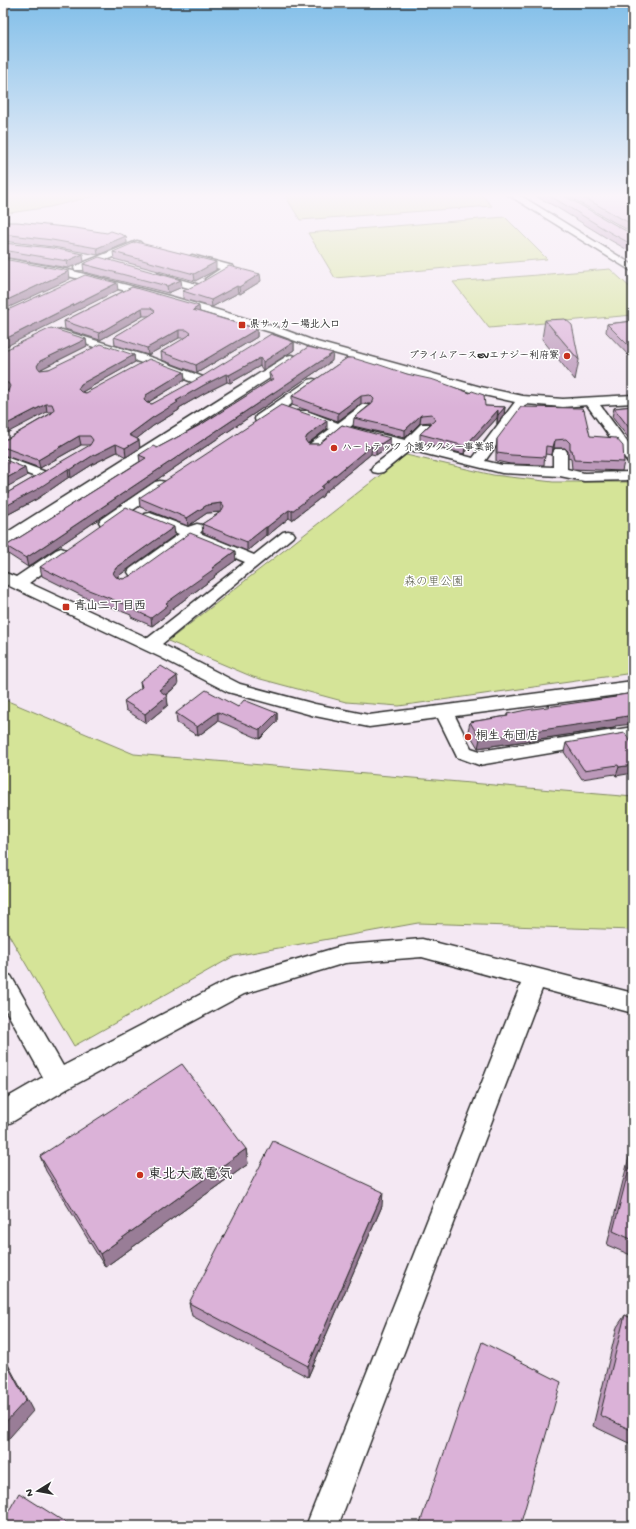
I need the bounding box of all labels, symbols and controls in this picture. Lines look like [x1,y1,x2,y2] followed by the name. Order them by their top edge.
[250,318,340,331] place label: 県サッカー場北入口
[237,320,247,330] marker: 県サッカー場北入口
[409,350,559,362] place label: プライムアースEVエナジー利府寮
[562,351,572,361] marker: プライムアースEVエナジー利府寮
[342,442,494,454] place label: ハートテック 介護タクシー事業部
[329,443,339,453] marker: ハートテック 介護タクシー事業部
[404,575,464,590] park label: 森の里公園
[74,599,146,614] place label: 青山二丁目西
[61,602,71,612] marker: 青山二丁目西
[476,729,539,744] place label: 桐生 布団店
[463,732,473,742] marker: 桐生 布団店
[148,1166,232,1184] place label: 東北大蔵電気
[135,1170,145,1180] marker: 東北大蔵電気
[18,1471,58,1511] north arrow
[24,1488,37,1497] text: N

